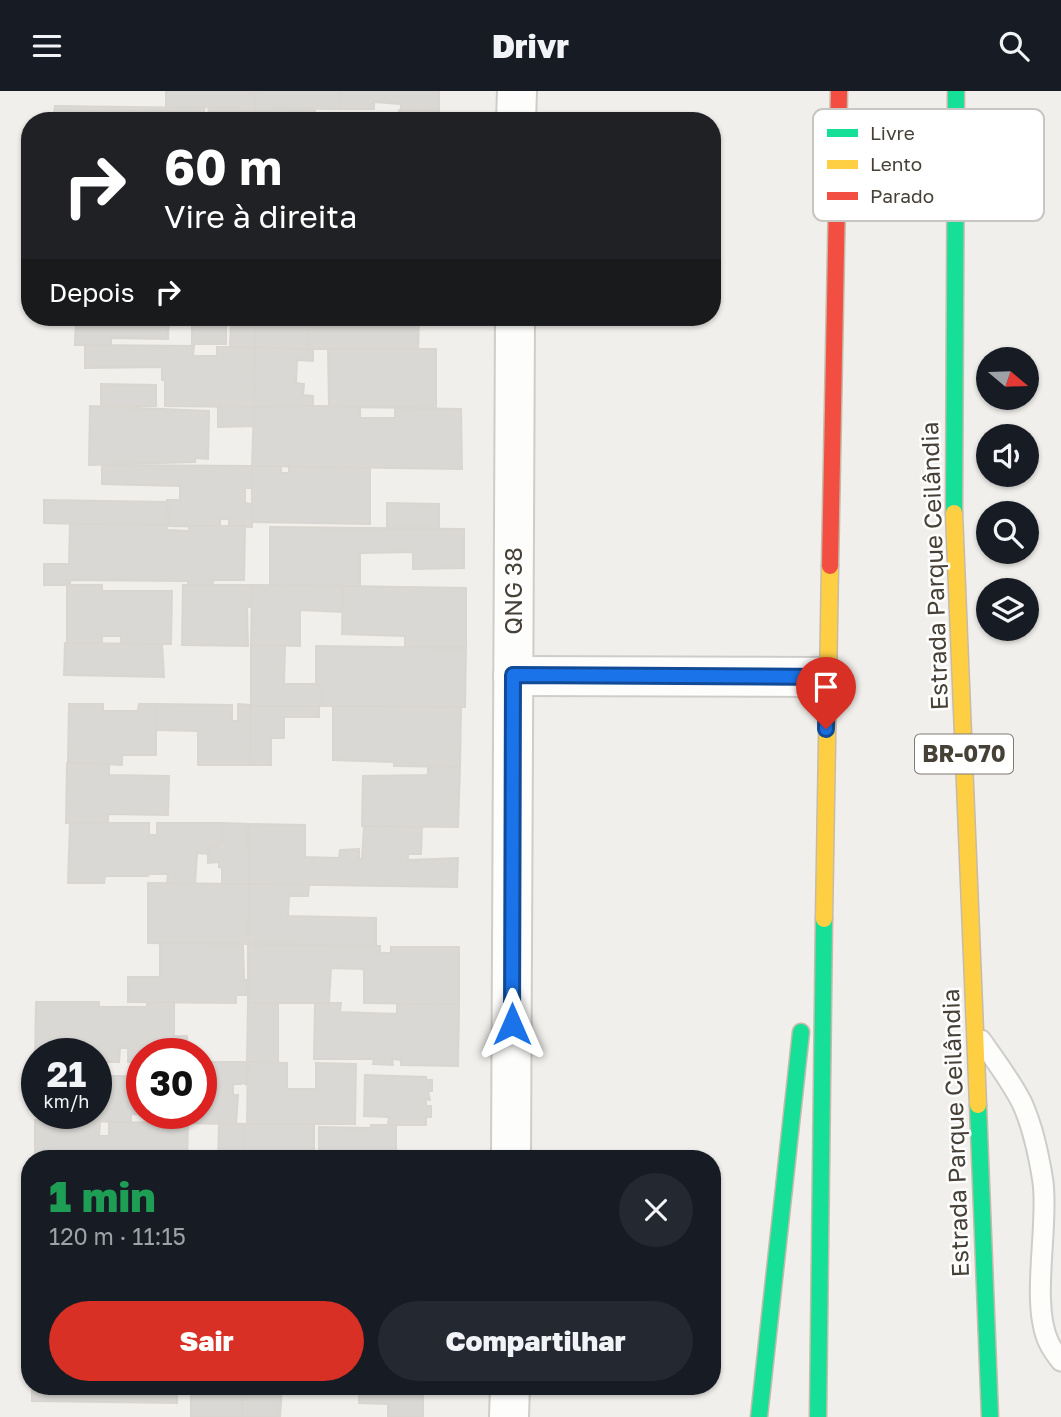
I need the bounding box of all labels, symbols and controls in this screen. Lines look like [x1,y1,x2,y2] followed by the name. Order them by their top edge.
[28,27,66,65] icon: menu
[492,27,569,65] text: Drivr
[995,27,1033,65] icon: search
[813,109,1044,221] legend
[870,121,915,144] text: Livre
[164,137,282,196] text: 60 m
[49,140,140,231] icon: right
[870,152,922,175] text: Lento
[870,184,934,207] text: Parado
[164,197,357,235] text: Vire à direita
[149,273,187,311] icon: right
[49,277,135,308] text: Depois
[976,347,1040,409] north arrow
[976,347,1039,641] map controls
[914,421,953,711] street label: Estrada Parque Ceilândia
[976,424,1039,487] button: sound
[976,501,1039,564] button: search
[498,547,527,635] street label: QNG 38
[976,578,1039,641] button: layers
[796,657,856,729] pin
[807,668,845,706] icon: arrive
[915,734,1013,773] road number: BR-070
[475,987,549,1061] position arrow
[935,988,974,1278] street label: Estrada Parque Ceilândia
[126,1038,217,1129] speed limit sign: 30
[47,1053,86,1095] text: 21
[44,1090,89,1112] text: km/h
[49,1171,156,1221] text: 1 min
[619,1173,693,1247] button: close
[49,1222,186,1250] text: 120 m · 11:15
[49,1301,364,1381] button: Sair
[378,1301,693,1381] button: Compartilhar

